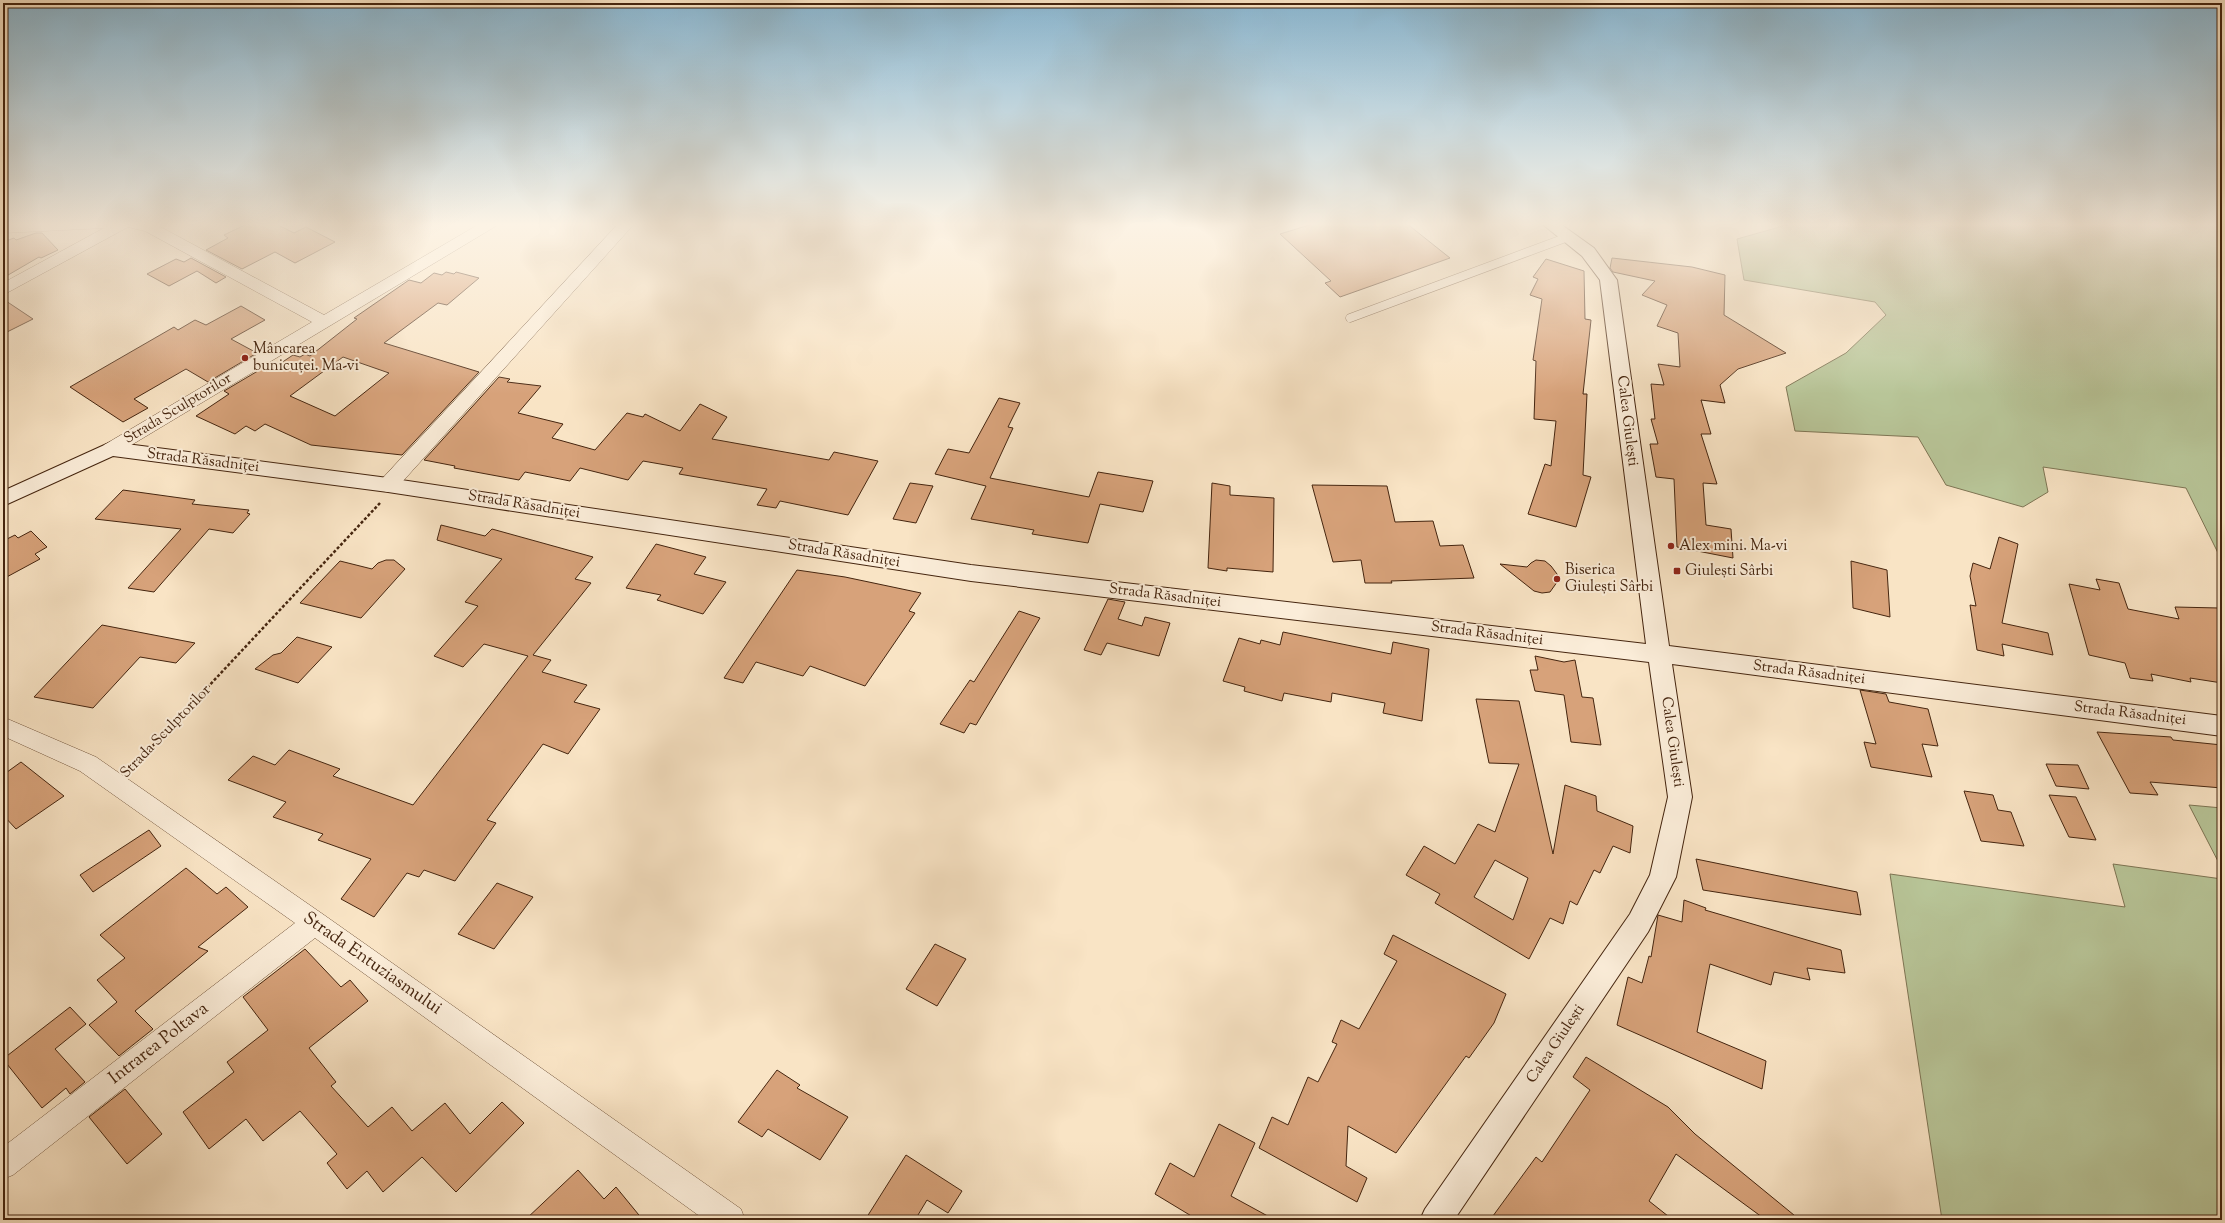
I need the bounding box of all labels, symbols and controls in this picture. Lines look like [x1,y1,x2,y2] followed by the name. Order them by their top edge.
[253,339,359,377] place label: Mâncarea bunicuței. Ma-vi
[240,353,250,363] marker: Mâncarea bunicuței. Ma-vi
[120,368,236,450] street label: Strada Sculptorilor
[1611,374,1643,468] street label: Calea Giulești
[146,444,260,478] street label: Strada Răsadniței
[466,486,582,524] street label: Strada Răsadniței
[786,535,902,573] street label: Strada Răsadniței
[1679,536,1788,557] place label: Alex mini. Ma-vi
[1666,541,1676,551] marker: Alex mini. Ma-vi
[1565,560,1653,598] place label: Biserica Giulești Sârbi
[1685,561,1773,582] place label: Giulești Sârbi
[1672,566,1682,576] marker: Giulești Sârbi
[1552,574,1562,584] marker: Biserica Giulești Sârbi
[1108,579,1222,613] street label: Strada Răsadniței
[1430,617,1544,651] street label: Strada Răsadniței
[1752,656,1866,690] street label: Strada Răsadniței
[116,680,216,783] street label: Strada Sculptorilor
[1655,695,1689,789] street label: Calea Giulești
[2073,697,2187,731] street label: Strada Răsadniței
[297,906,447,1022] street label: Strada Entuziasmului
[104,997,214,1091] street label: Intrarea Poltava
[1522,1000,1590,1088] street label: Calea Giulești

